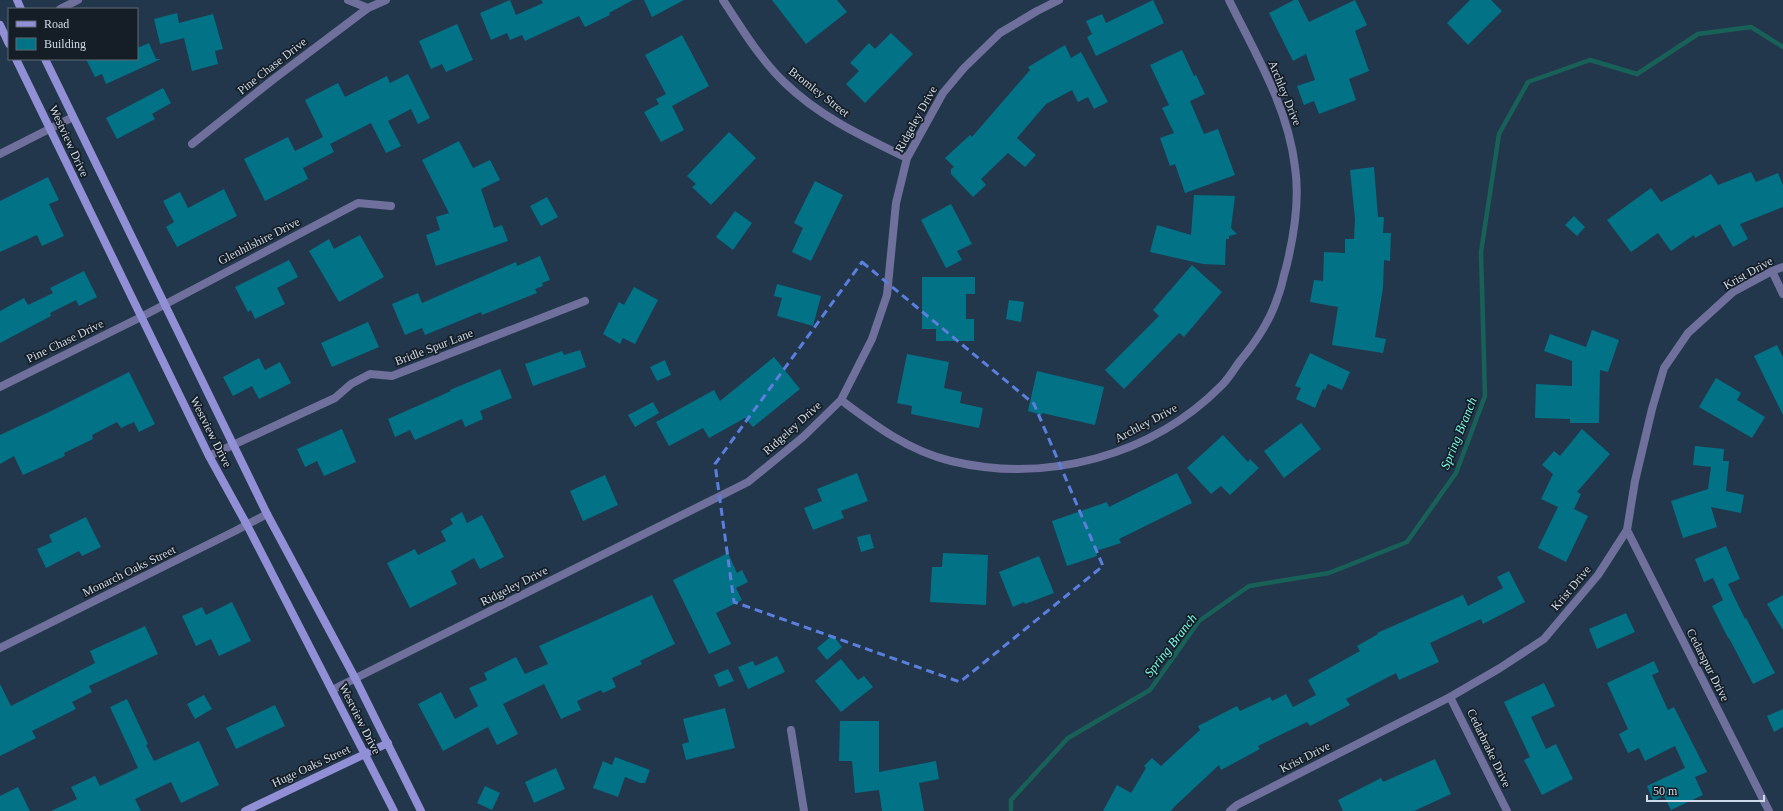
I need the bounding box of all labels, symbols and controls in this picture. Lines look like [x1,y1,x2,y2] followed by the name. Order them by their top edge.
[8,8,138,60] legend
[44,17,69,31] text: Road
[235,35,309,97] street label: Pine Chase Drive
[44,37,86,51] text: Building
[1266,58,1304,128] street label: Archley Drive
[786,64,853,120] street label: Bromley Street
[892,83,940,155] street label: Ridgeley Drive
[46,103,92,179] street label: Westview Drive
[216,214,302,268] street label: Glenhilshire Drive
[1721,254,1775,292] street label: Krist Drive
[24,316,106,366] street label: Pine Chase Drive
[393,326,475,368] street label: Bridle Spur Lane
[187,394,235,470] street label: Westview Drive
[1437,395,1480,471] water label: Spring Branch
[760,398,824,458] street label: Ridgeley Drive
[1112,401,1180,445] street label: Archley Drive
[80,542,178,600] street label: Monarch Oaks Street
[478,563,550,609] street label: Ridgeley Drive
[1548,563,1594,613] street label: Krist Drive
[1141,611,1200,680] water label: Spring Branch
[1684,626,1732,704] street label: Cedarspur Drive
[336,681,384,757] street label: Westview Drive
[1464,706,1514,790] street label: Cedarbrake Drive
[1278,738,1332,776] street label: Krist Drive
[270,741,353,790] street label: Huge Oaks Street
[1647,777,1764,803] scale bar
[1653,784,1678,798] text: 50 m

